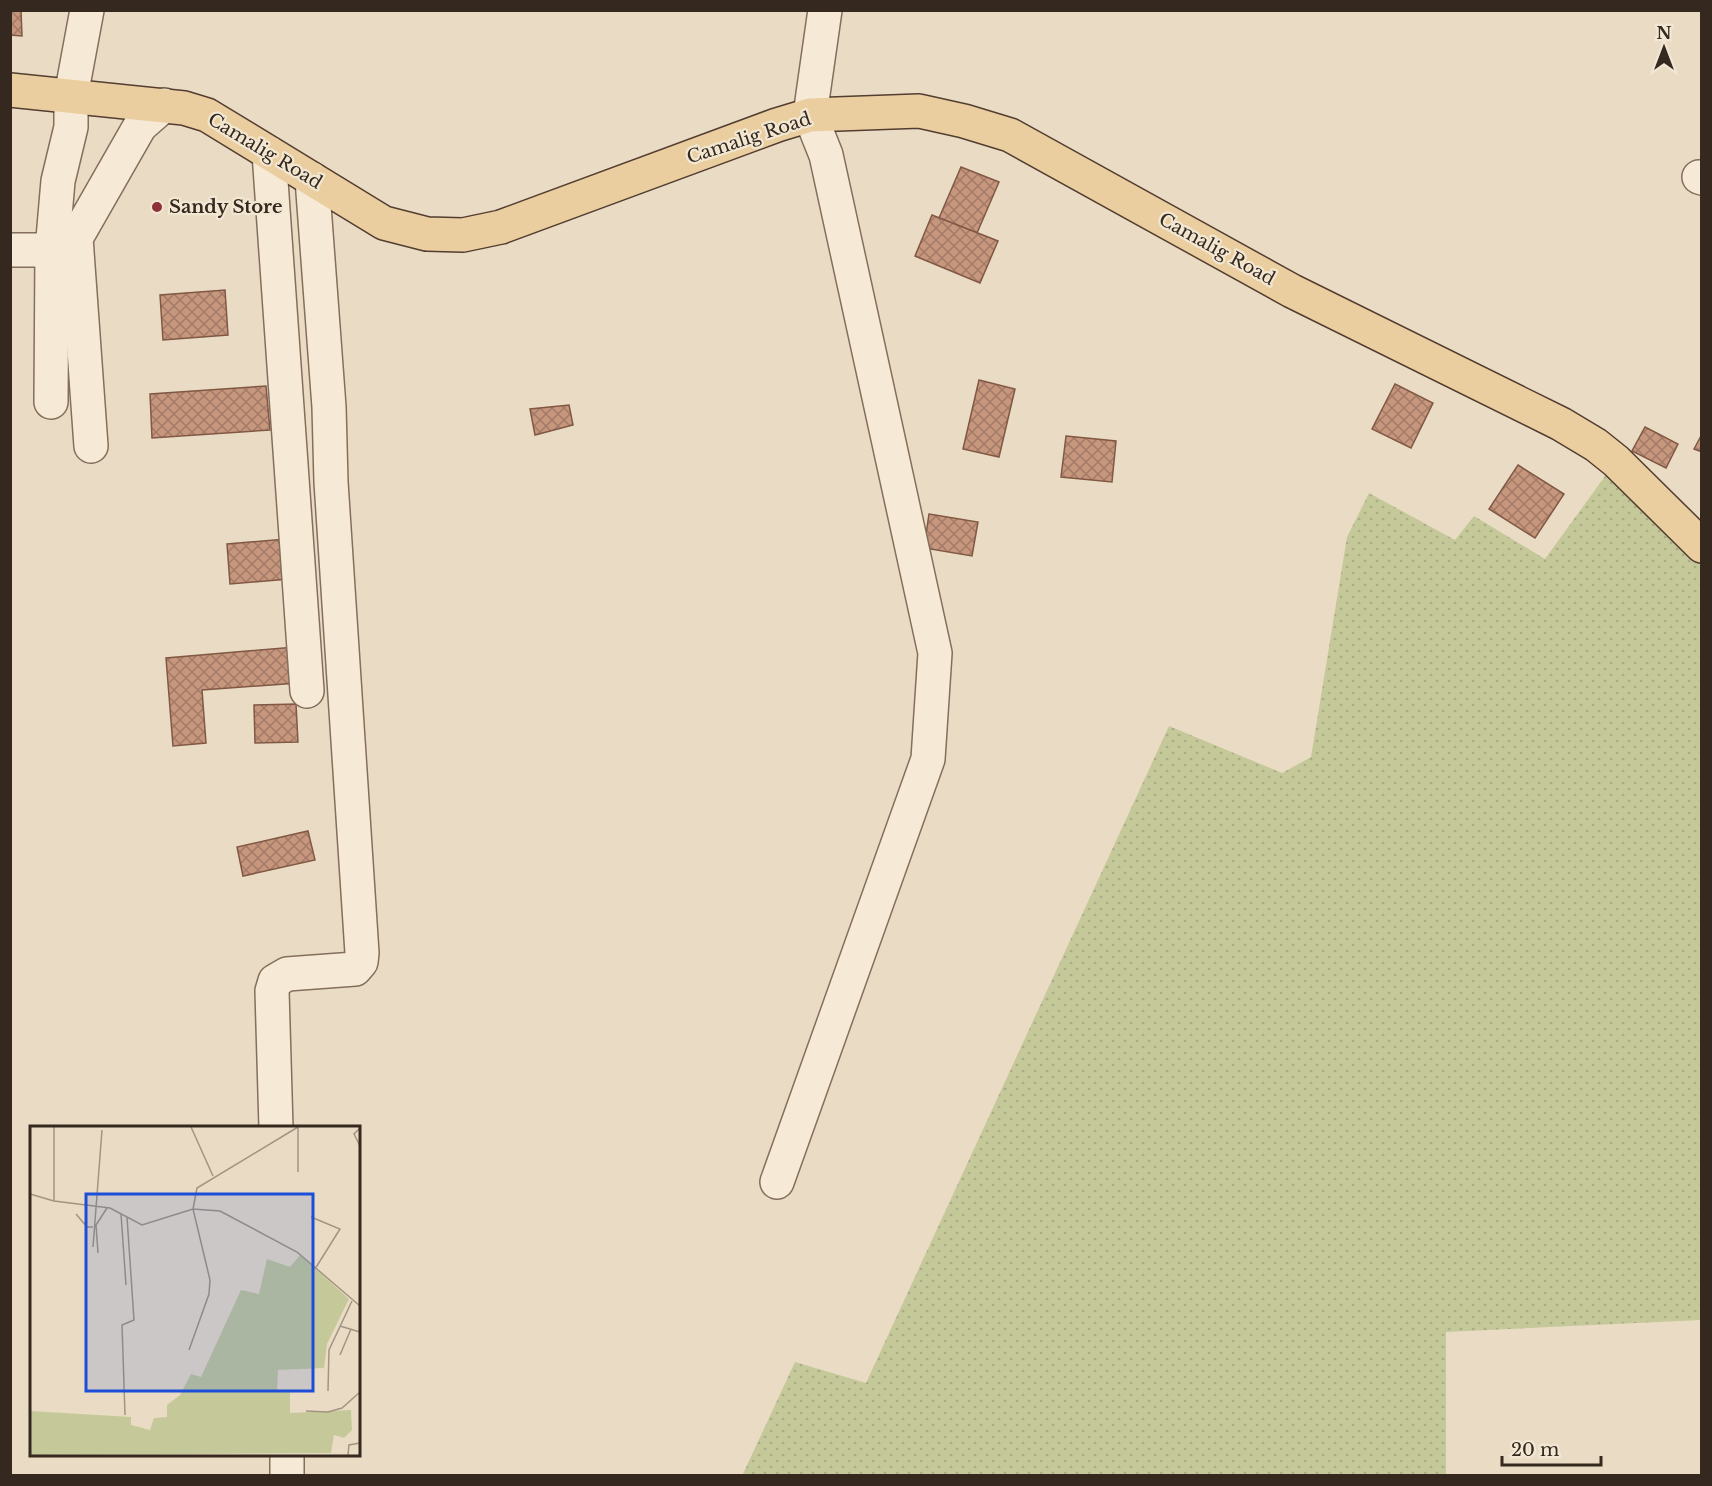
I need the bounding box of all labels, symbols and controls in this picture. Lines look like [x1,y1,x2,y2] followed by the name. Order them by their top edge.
[1634,18,1694,78] north arrow
[1656,23,1672,43] text: N
[204,108,326,194] street label: Camalig Road
[684,108,814,168] street label: Camalig Road
[169,196,282,218] place label: Sandy Store
[150,200,164,214] marker: Sandy Store
[1155,208,1279,290] street label: Camalig Road
[30,1126,360,1456] inset map
[1502,1429,1601,1467] scale bar
[1511,1439,1559,1461] text: 20 m

